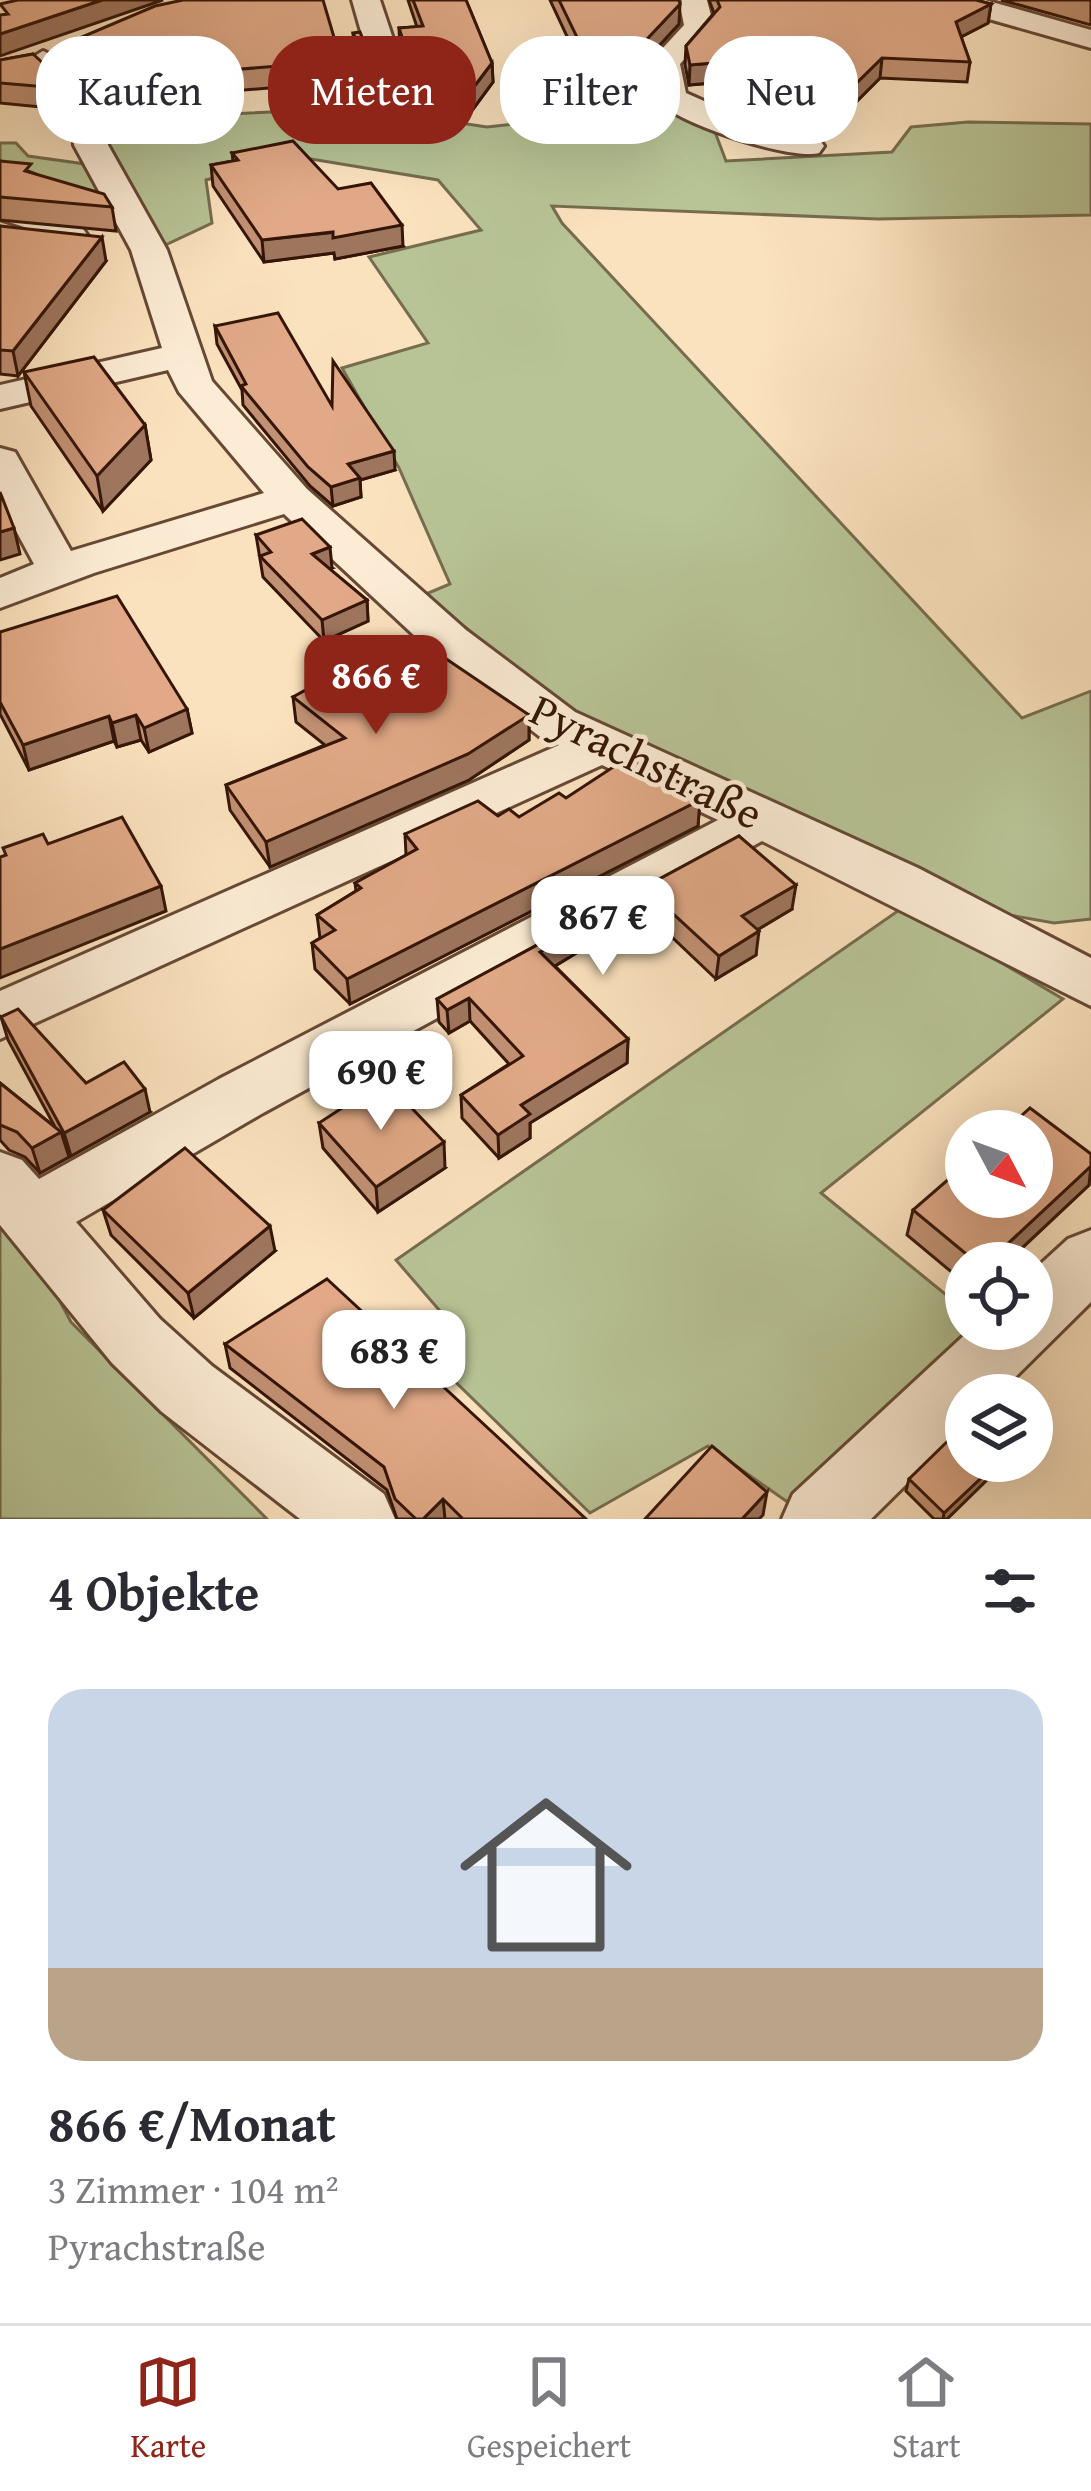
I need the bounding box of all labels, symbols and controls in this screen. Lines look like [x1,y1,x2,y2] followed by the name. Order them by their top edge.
[36,36,244,144] chip: Kaufen
[268,36,476,144] chip: Mieten
[500,36,680,144] chip: Filter
[704,36,858,144] chip: Neu
[292,635,460,737] pin: 866 €
[331,645,421,702] text: 866 €
[520,676,774,845] street label: Pyrachstraße
[519,876,687,978] pin: 867 €
[558,886,648,943] text: 867 €
[297,1031,465,1133] pin: 690 €
[336,1041,426,1098] text: 690 €
[945,1110,1053,1218] north arrow
[945,1110,1053,1482] map controls
[945,1242,1053,1350] button: locate
[310,1310,478,1412] pin: 683 €
[349,1320,439,1377] text: 683 €
[945,1374,1053,1482] button: layers
[48,1554,259,1629] text: 4 Objekte
[977,1558,1043,1624] icon: filters
[438,1767,654,1983] icon: home
[48,2085,336,2160] text: 866 €/Monat
[48,2160,339,2217] text: 3 Zimmer · 104 m²
[48,2217,266,2274] text: Pyrachstraße
[130,2349,206,2469] tab: Karte
[467,2349,631,2469] tab: Gespeichert
[892,2349,961,2469] tab: Start

